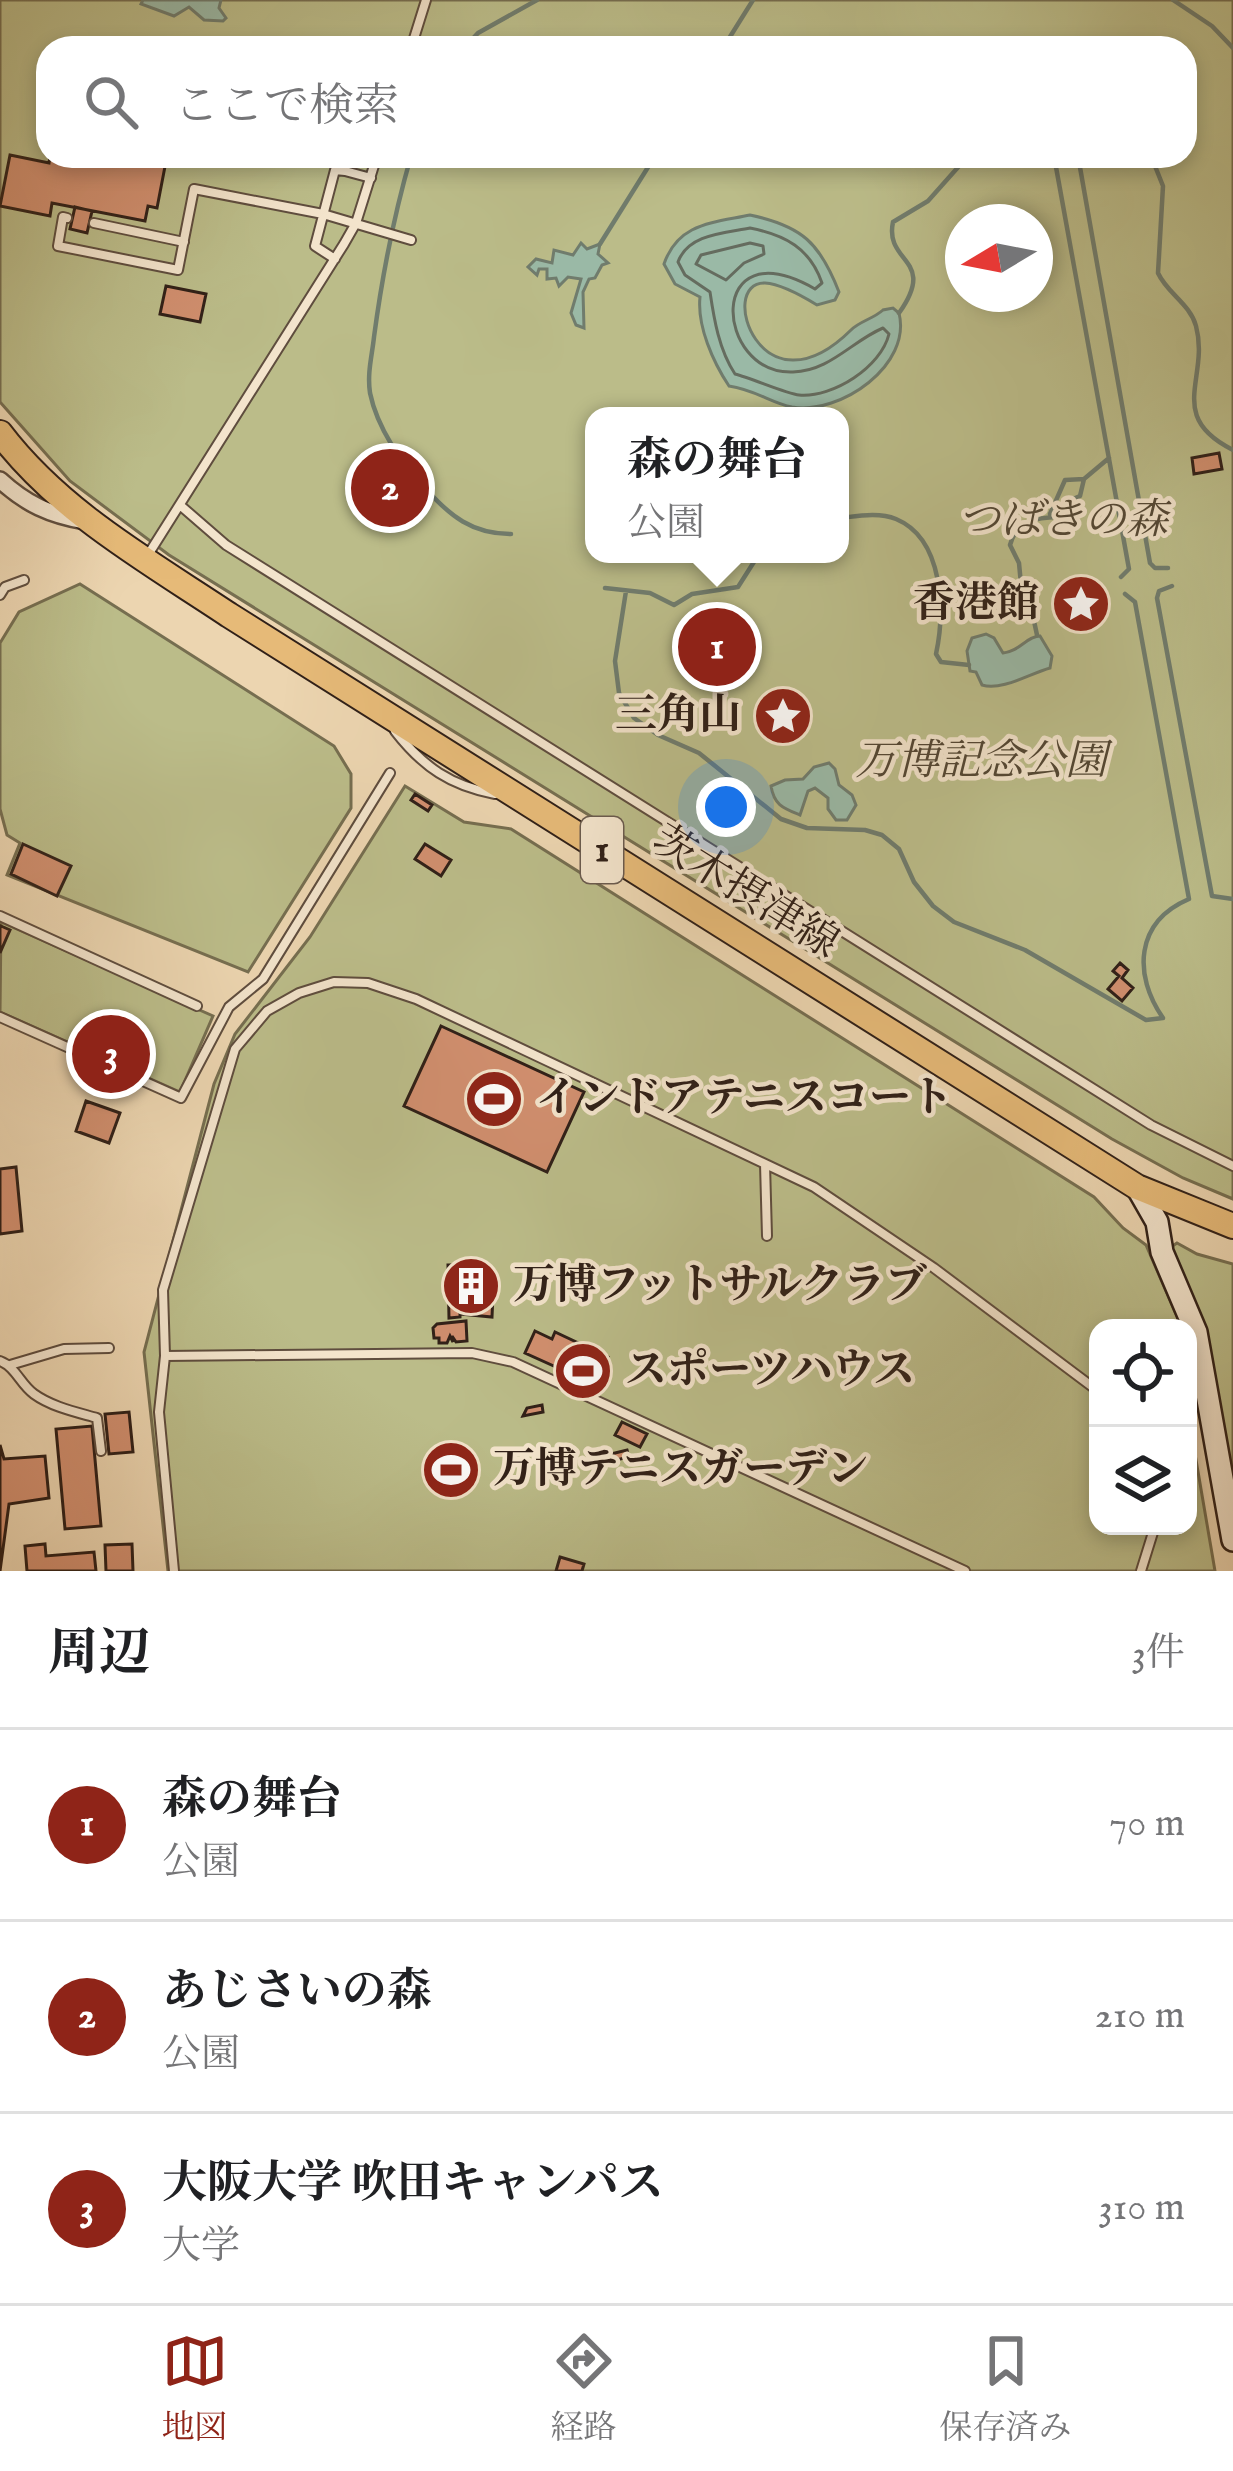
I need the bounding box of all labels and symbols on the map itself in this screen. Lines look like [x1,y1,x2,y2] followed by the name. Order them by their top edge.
[945,204,1053,312] north arrow
[351,443,429,533] pin: 2
[958,495,1172,548] park label: つばきの森
[1050,573,1112,635] place icon: 香港館
[913,578,1039,631] place label: 香港館
[678,602,756,692] pin: 1
[752,685,814,747] place icon: 三角山
[615,690,741,743] place label: 三角山
[855,736,1113,789] park label: 万博記念公園
[696,777,756,837] your location
[642,815,848,971] street label: 茨木摂津線
[581,817,623,883] road number: 1
[72,1009,150,1099] pin: 3
[463,1068,525,1130] sports icon: インドアテニスコート
[536,1073,953,1126] place label: インドアテニスコート
[440,1255,502,1317] building icon: 万博フットサルクラブ
[513,1260,927,1313] place label: 万博フットサルクラブ
[552,1340,614,1402] sports icon: スポーツハウス
[625,1345,915,1398] place label: スポーツハウス
[420,1439,482,1501] sports icon: 万博テニスガーデン
[493,1444,868,1497] place label: 万博テニスガーデン

